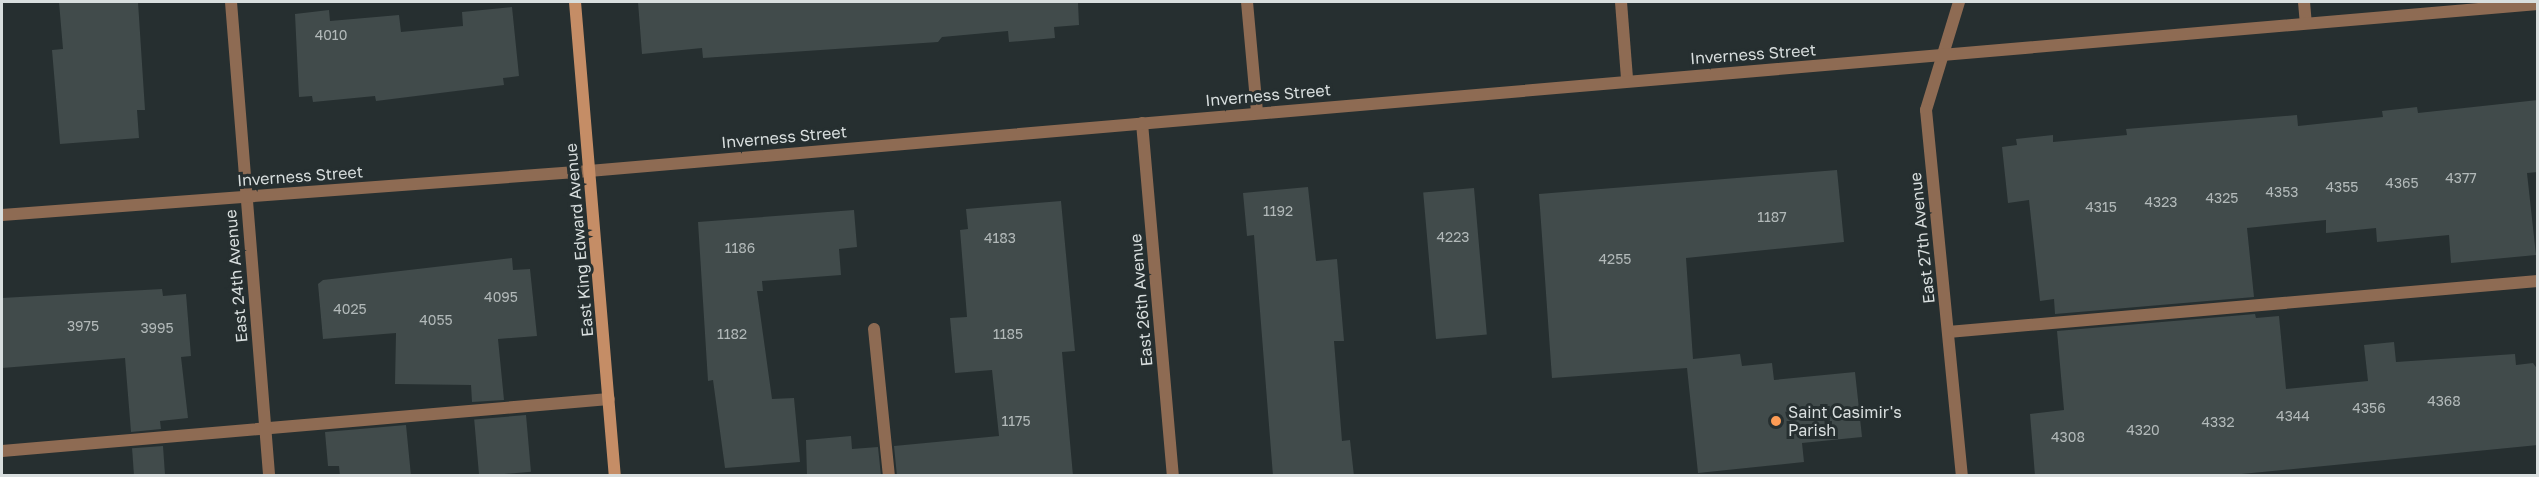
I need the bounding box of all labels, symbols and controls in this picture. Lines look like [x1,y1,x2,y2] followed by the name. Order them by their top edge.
[315,27,347,43] house number: 4010
[1689,40,1817,68] street label: Inverness Street
[1204,80,1332,110] street label: Inverness Street
[720,122,848,152] street label: Inverness Street
[561,143,597,337] street label: East King Edward Avenue
[236,162,364,190] street label: Inverness Street
[2445,170,2477,186] house number: 4377
[1906,171,1938,305] street label: East 27th Avenue
[2385,175,2419,191] house number: 4365
[2326,179,2358,195] house number: 4355
[2265,184,2299,200] house number: 4353
[2206,190,2238,206] house number: 4325
[2144,194,2178,210] house number: 4323
[2085,199,2117,215] house number: 4315
[1263,203,1293,219] house number: 1192
[221,209,251,343] street label: East 24th Avenue
[1757,209,1787,225] house number: 1187
[1437,229,1469,245] house number: 4223
[984,230,1016,246] house number: 4183
[1126,233,1156,367] street label: East 26th Avenue
[725,240,755,256] house number: 1186
[1599,251,1631,267] house number: 4255
[484,289,518,305] house number: 4095
[333,301,367,317] house number: 4025
[419,312,453,328] house number: 4055
[67,318,99,334] house number: 3975
[140,320,174,336] house number: 3995
[717,326,747,342] house number: 1182
[993,326,1023,342] house number: 1185
[2427,393,2461,409] house number: 4368
[2352,400,2386,416] house number: 4356
[1788,402,1902,440] place label: Saint Casimir's Parish
[2276,408,2310,424] house number: 4344
[1001,413,1031,429] house number: 1175
[1769,414,1783,428] marker: Saint Casimir's Parish
[2201,414,2235,430] house number: 4332
[2126,422,2160,438] house number: 4320
[2051,429,2085,445] house number: 4308

